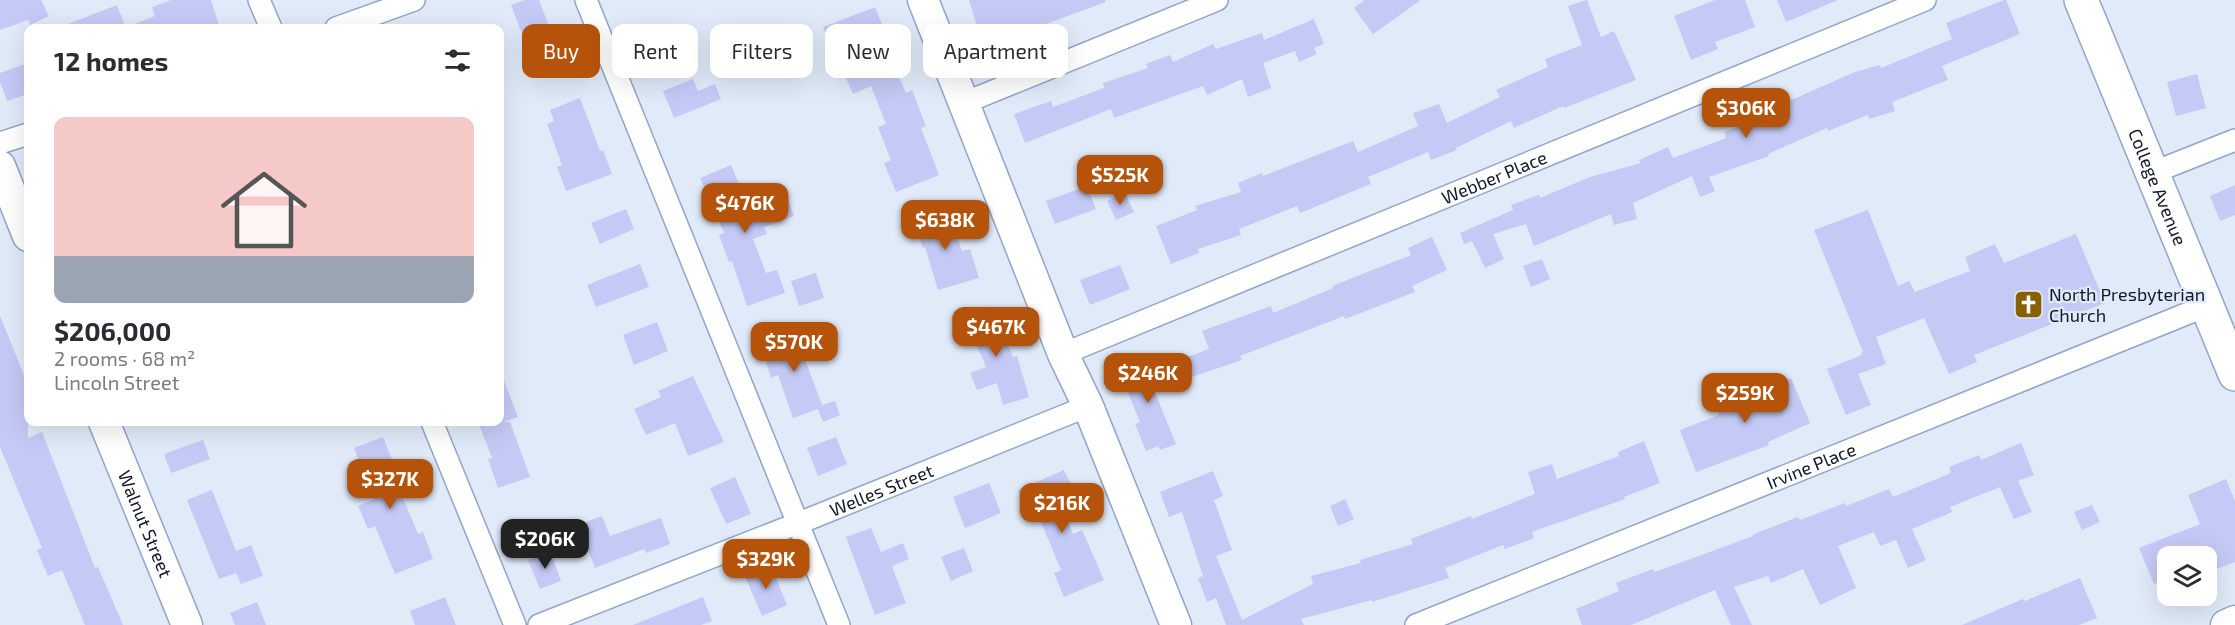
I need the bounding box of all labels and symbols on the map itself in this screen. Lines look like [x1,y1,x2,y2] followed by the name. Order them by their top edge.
[1704,88,1788,139] pin: $306K
[2124,125,2192,249] street label: College Avenue
[1438,146,1550,208] street label: Webber Place
[1078,155,1162,206] pin: $525K
[703,183,787,234] pin: $476K
[903,200,987,251] pin: $638K
[2049,283,2205,326] place label: North Presbyterian Church
[2012,288,2044,320] church icon: North Presbyterian Church
[954,307,1038,358] pin: $467K
[752,322,836,373] pin: $570K
[1106,353,1190,404] pin: $246K
[1703,373,1787,424] pin: $259K
[1763,438,1859,493] street label: Irvine Place
[348,459,432,510] pin: $327K
[826,459,936,521] street label: Welles Street
[114,467,177,581] street label: Walnut Street
[1020,483,1104,534] pin: $216K
[503,519,587,570] pin: $206K
[724,539,808,590] pin: $329K

